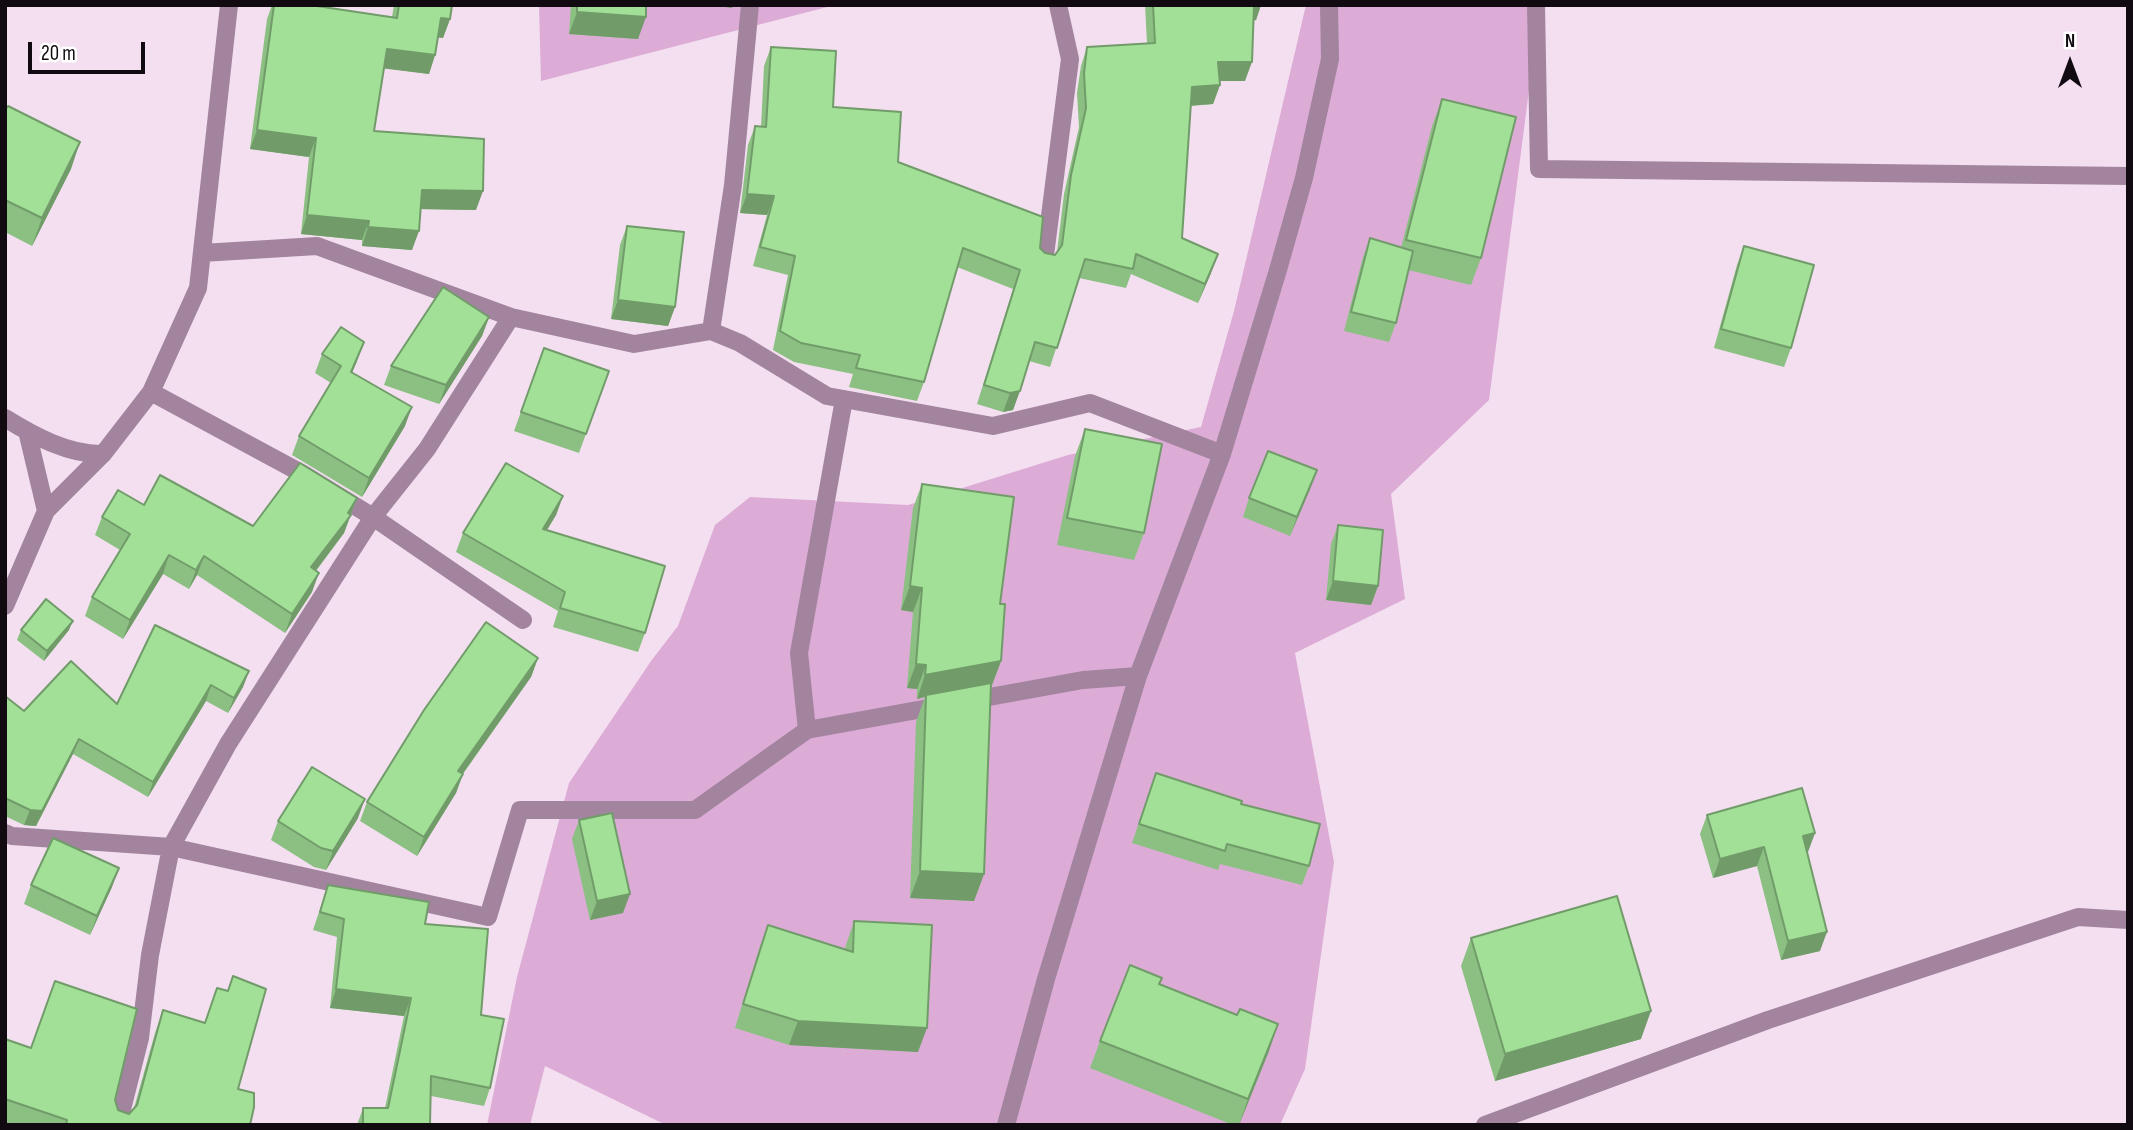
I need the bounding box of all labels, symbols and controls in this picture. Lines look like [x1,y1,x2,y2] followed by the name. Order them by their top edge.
[32,28,149,72] scale bar
[2035,28,2105,98] north arrow
[2065,30,2075,53] text: N
[41,41,76,66] text: 20 m

